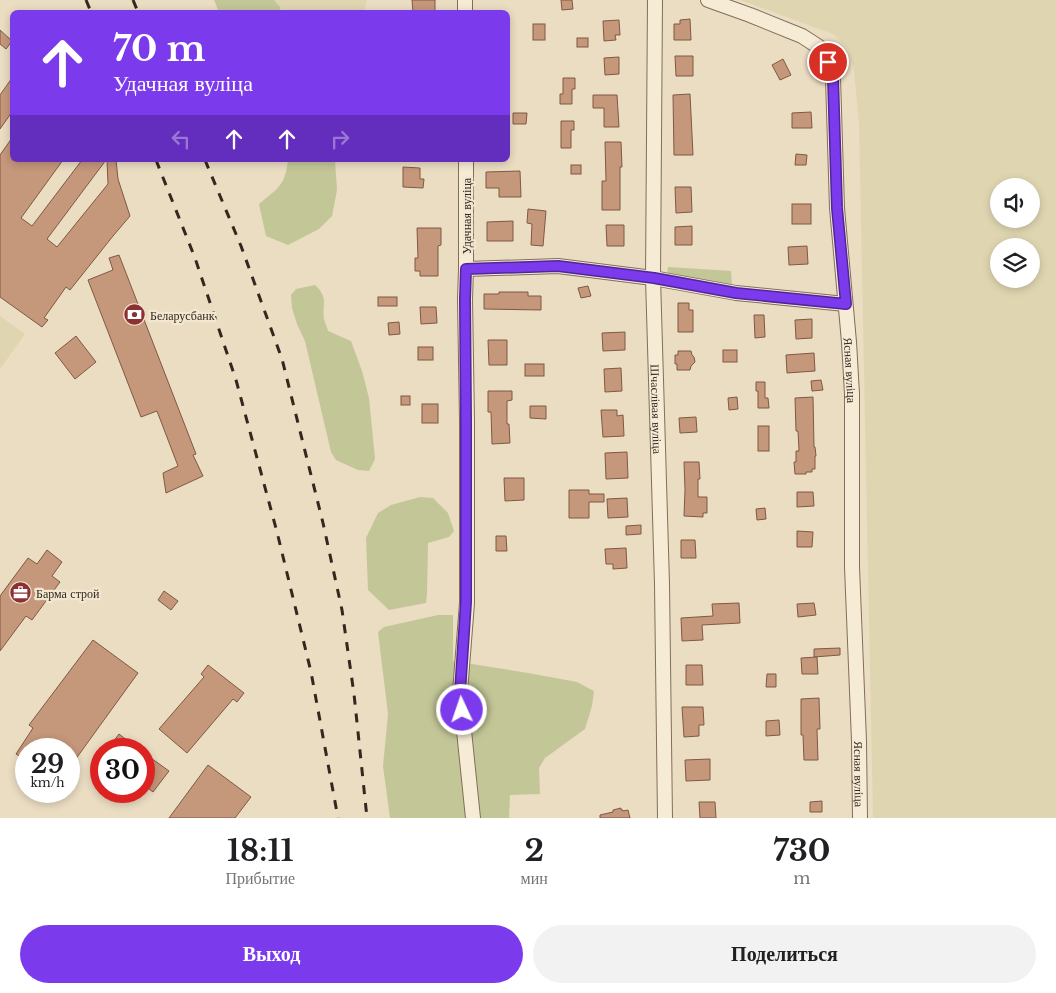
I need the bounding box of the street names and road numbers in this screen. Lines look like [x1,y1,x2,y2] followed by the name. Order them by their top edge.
[459,177,474,254] street label: Удачная вуліца
[841,337,860,404] street label: Ясная вуліца
[648,364,666,455] street label: Шчаслівая вуліца
[852,741,867,808] street label: Ясная вуліца

